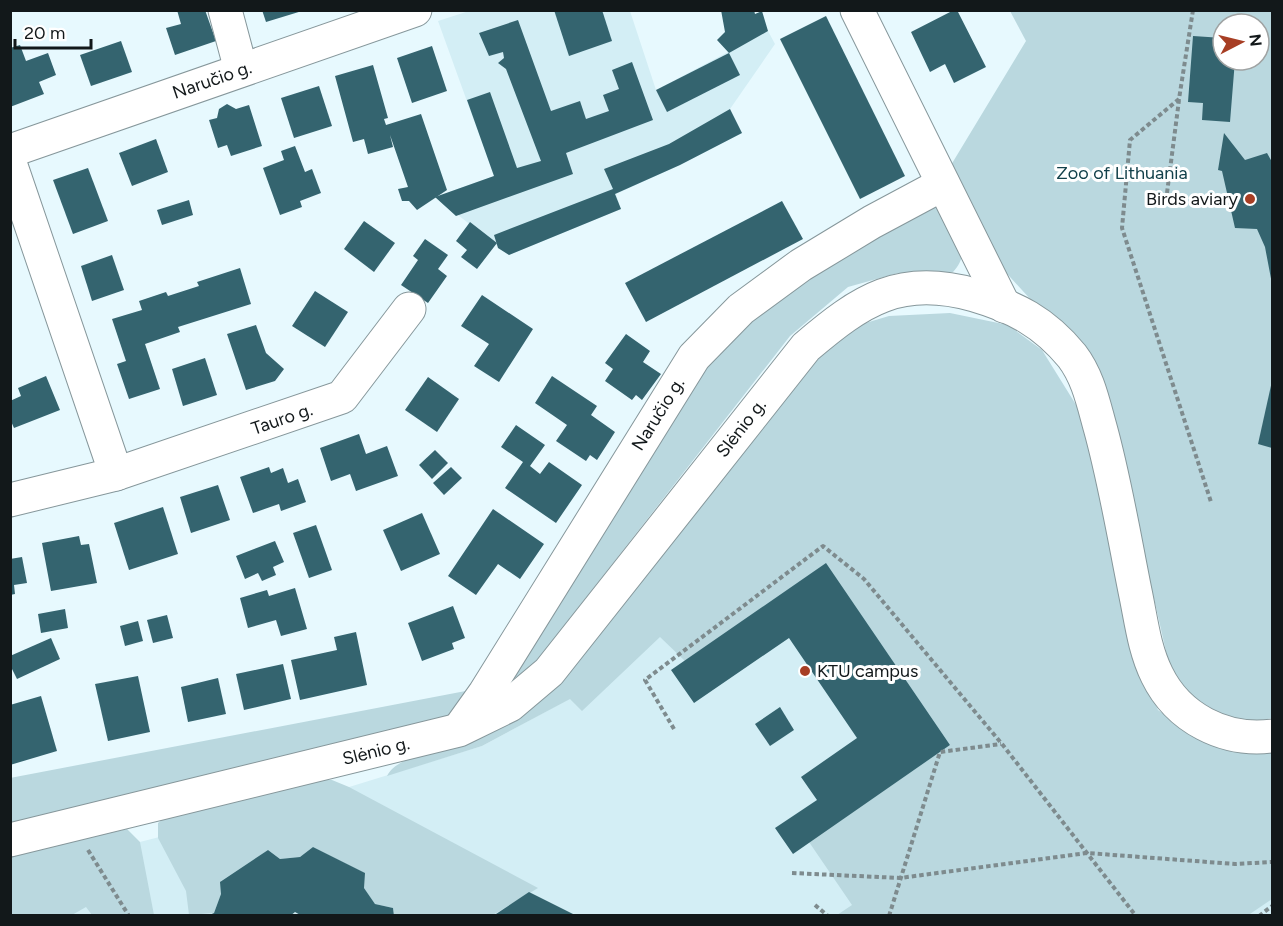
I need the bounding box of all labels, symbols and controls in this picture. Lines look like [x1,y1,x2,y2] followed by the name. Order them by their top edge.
[15,12,92,50] scale bar
[1211,12,1271,72] north arrow
[24,22,65,44] text: 20 m
[1245,33,1266,48] text: N
[169,56,255,104] street label: Naručio g.
[1056,162,1188,184] park label: Zoo of Lithuania
[1146,188,1239,210] place label: Birds aviary
[1243,192,1257,206] marker: Birds aviary
[627,373,689,455] street label: Naručio g.
[711,394,771,462] street label: Slėnio g.
[248,398,316,440] street label: Tauro g.
[817,660,918,682] place label: KTU campus
[798,664,812,678] marker: KTU campus
[340,732,412,770] street label: Slėnio g.

